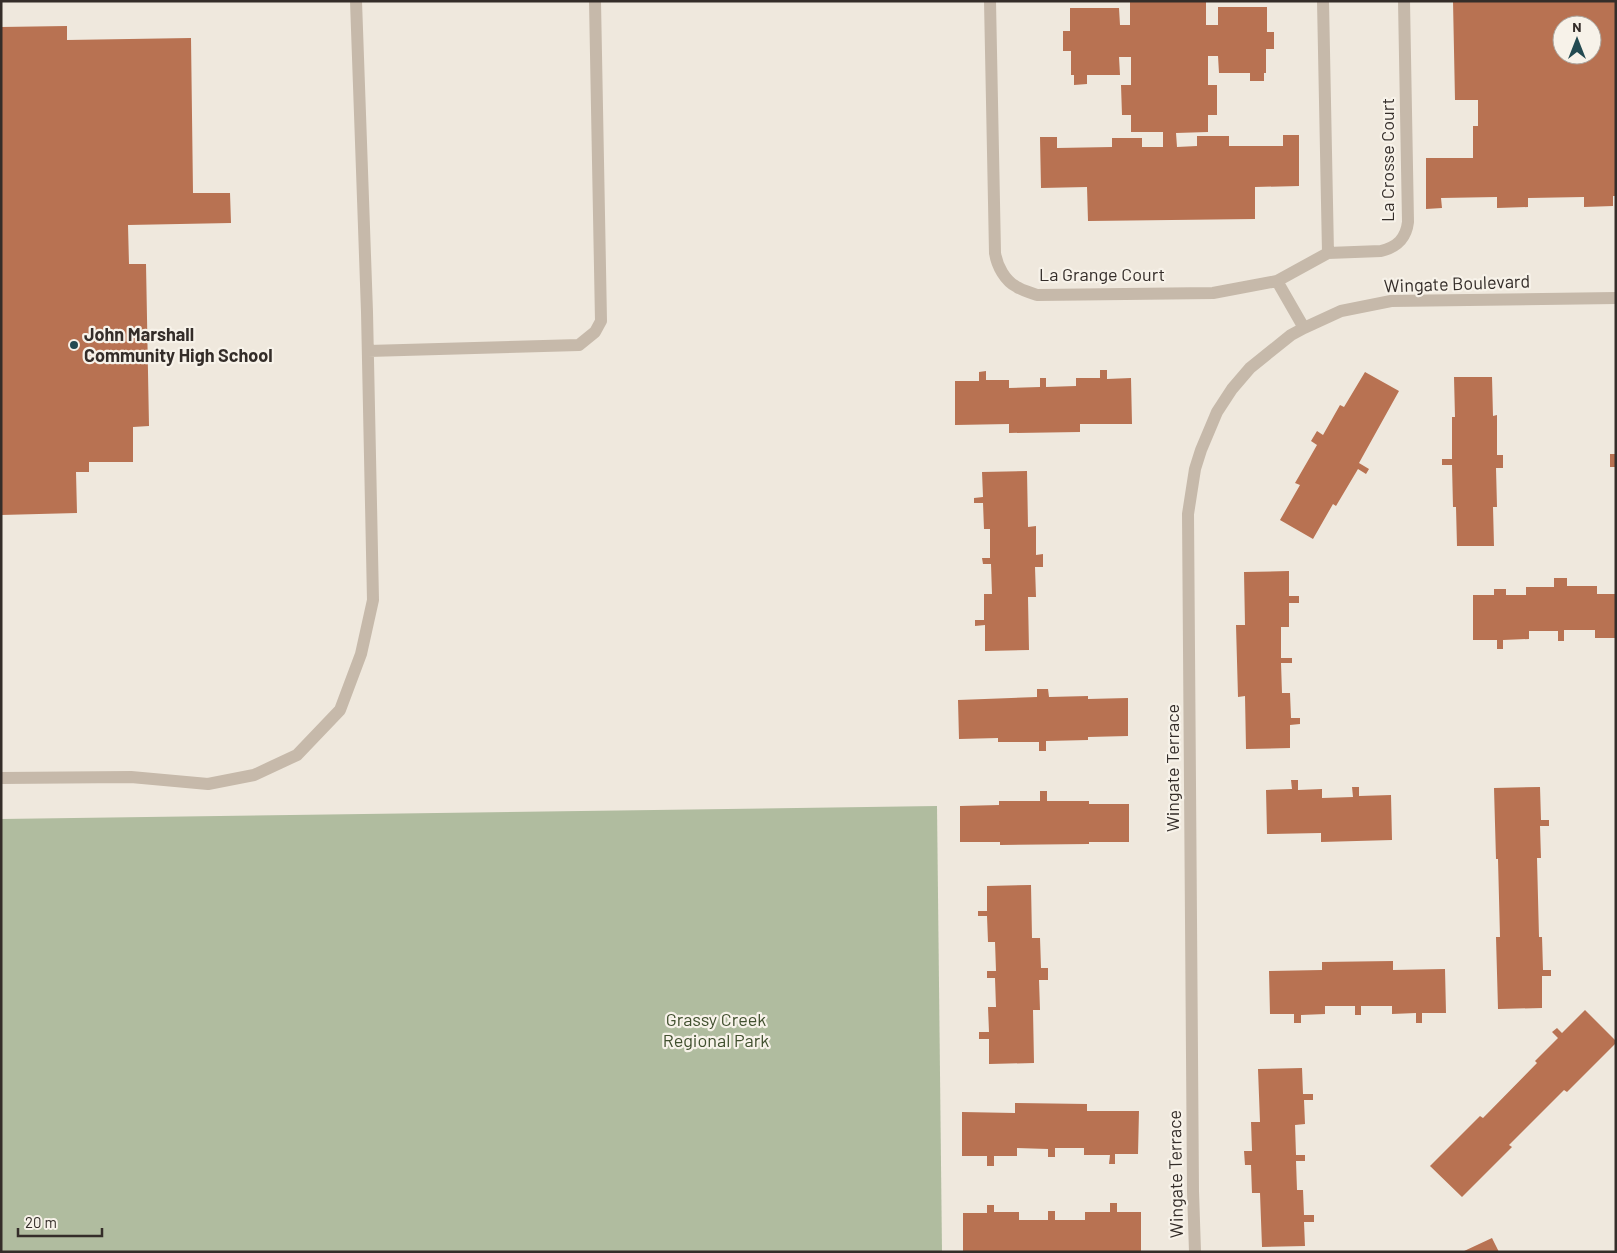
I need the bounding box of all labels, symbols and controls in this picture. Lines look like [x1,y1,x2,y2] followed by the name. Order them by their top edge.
[1552,15,1602,65] north arrow
[1572,18,1582,35] text: N
[1376,98,1398,222] street label: La Crosse Court
[1039,263,1165,285] street label: La Grange Court
[1383,269,1531,297] street label: Wingate Boulevard
[84,323,273,366] place label: John Marshall Community High School
[68,339,80,351] marker: John Marshall Community High School
[1161,704,1183,832] street label: Wingate Terrace
[663,1008,769,1051] park label: Grassy Creek Regional Park
[1163,1110,1187,1238] street label: Wingate Terrace
[18,1206,101,1238] scale bar
[25,1213,57,1231] text: 20 m

